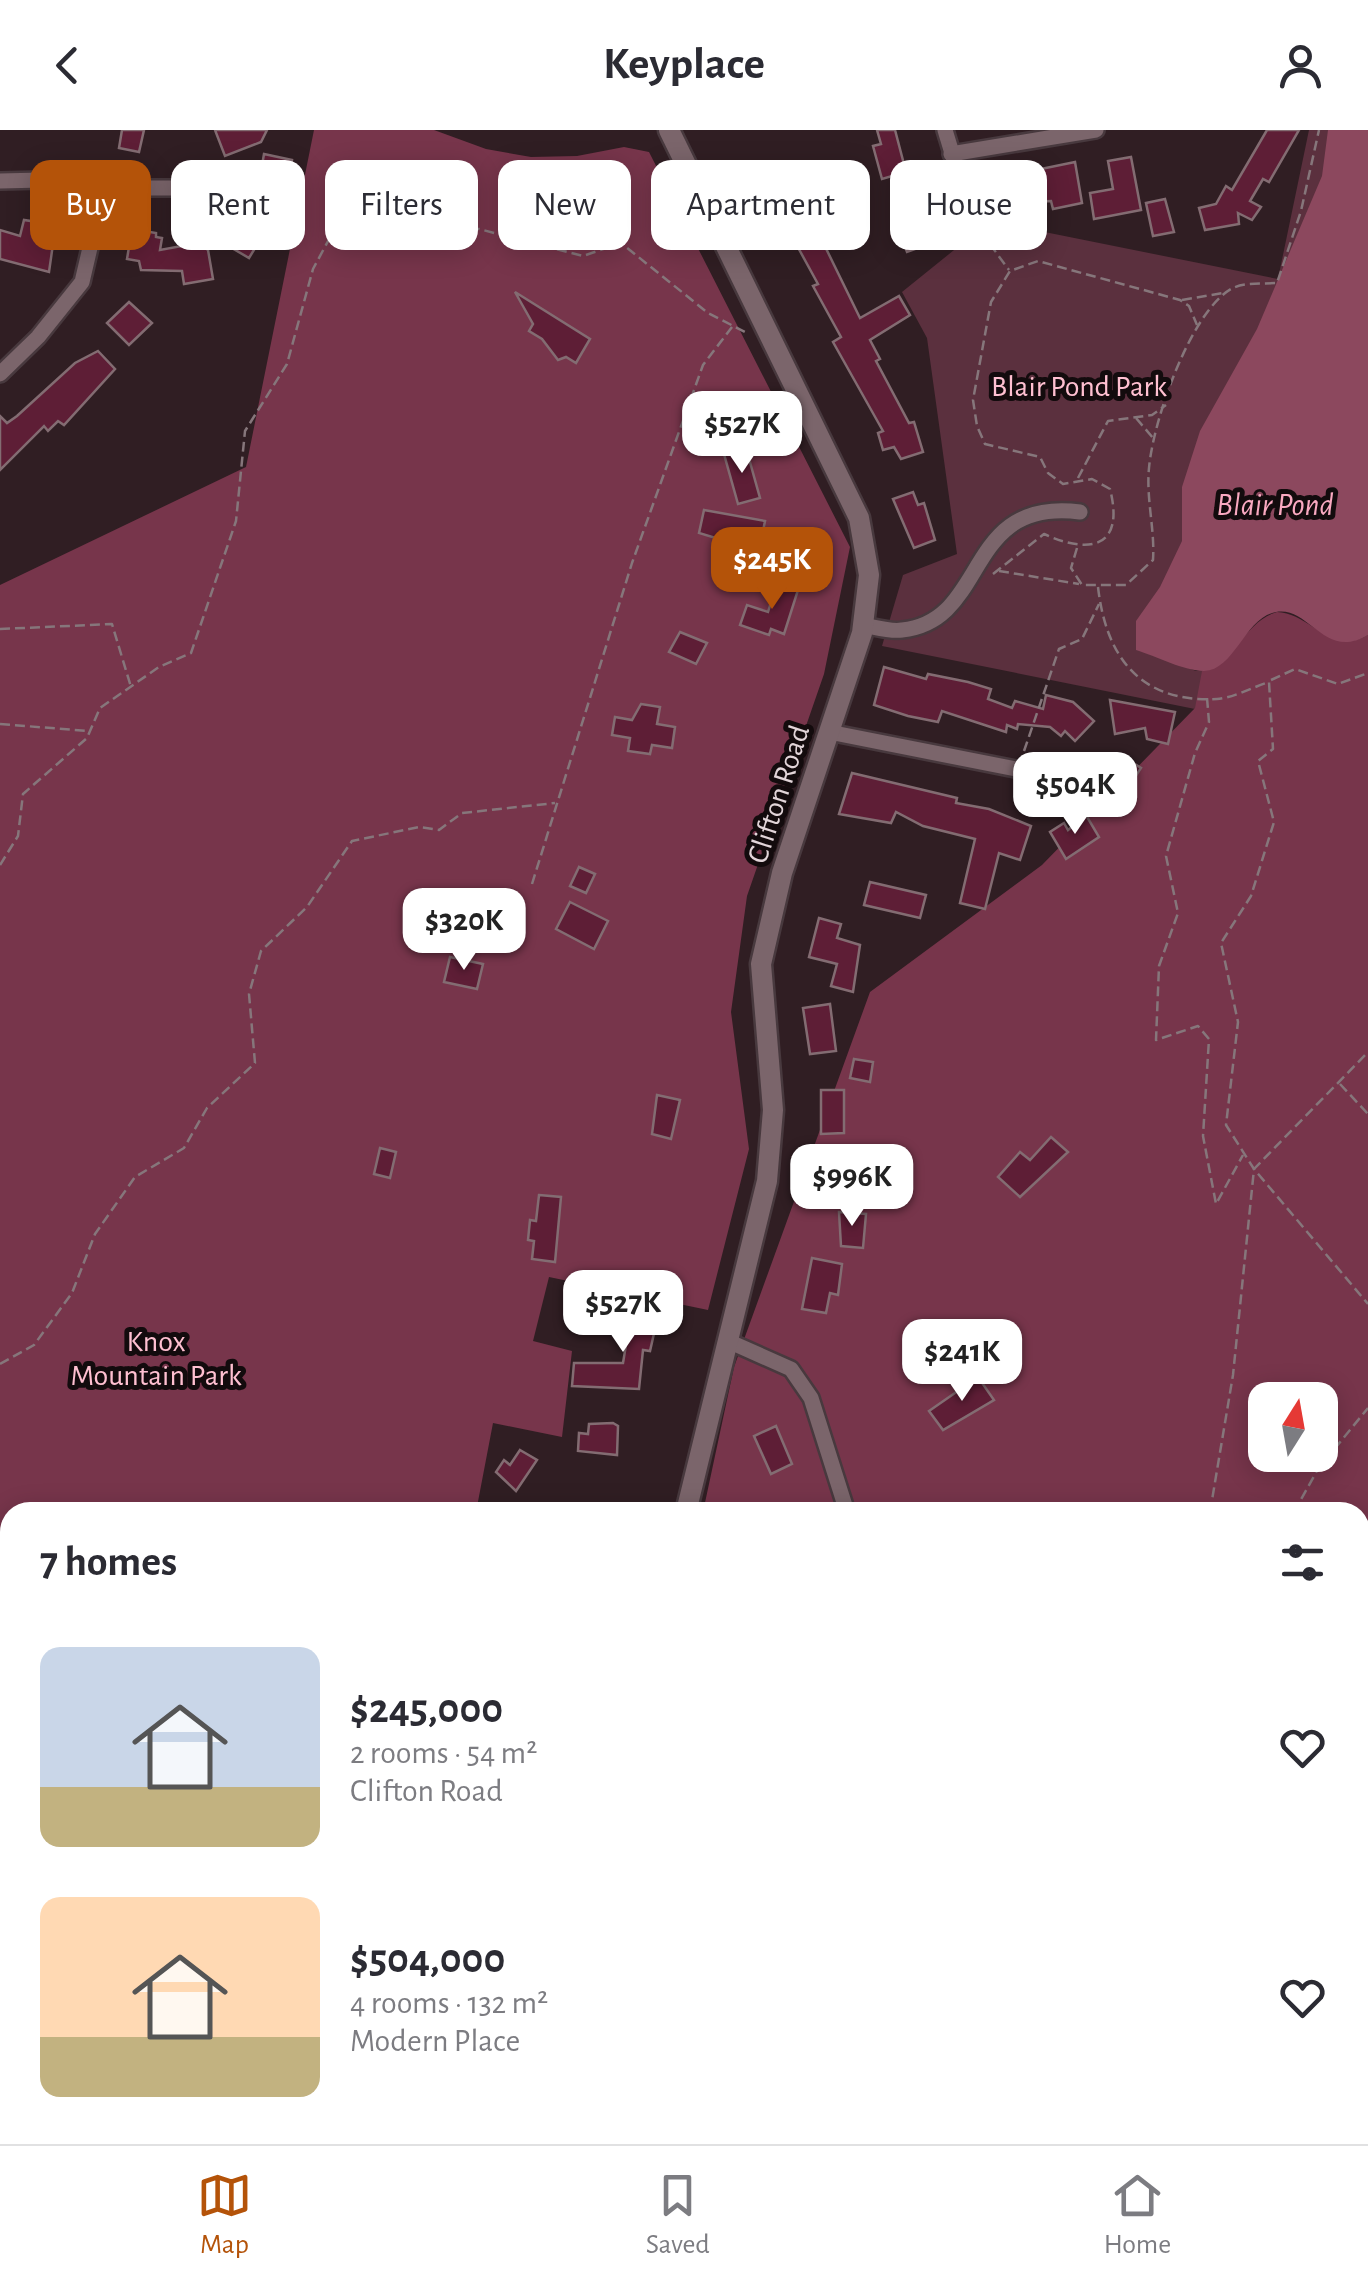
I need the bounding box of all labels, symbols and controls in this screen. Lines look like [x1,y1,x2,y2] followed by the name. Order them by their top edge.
[40,38,95,93] icon: back
[1273,38,1328,93] icon: person
[603,42,765,87] text: Keyplace
[30,160,151,250] chip: Buy
[171,160,305,250] chip: Rent
[325,160,478,250] chip: Filters
[498,160,631,250] chip: New
[651,160,870,250] chip: Apartment
[890,160,1047,250] chip: House
[991,372,1167,402] park label: Blair Pond Park
[672,391,812,476] pin: $527K
[704,407,780,439] text: $527K
[1216,489,1334,521] water label: Blair Pond
[702,527,842,612] pin: $245K
[733,543,811,575] text: $245K
[743,722,815,867] street label: Clifton Road
[1005,752,1145,837] pin: $504K
[1035,768,1115,800] text: $504K
[394,888,534,973] pin: $320K
[425,904,503,936] text: $320K
[782,1144,922,1229] pin: $996K
[812,1160,892,1192] text: $996K
[553,1270,693,1355] pin: $527K
[585,1286,661,1318] text: $527K
[892,1319,1032,1404] pin: $241K
[70,1327,242,1391] park label: Knox Mountain Park
[924,1335,1000,1367] text: $241K
[1248,1382,1338,1472] north arrow
[1248,1382,1338,1472] map controls
[1275,1535,1330,1590] icon: filters
[40,1541,177,1583] text: 7 homes
[120,1687,240,1807] icon: home
[350,1688,503,1730] text: $245,000
[1275,1720,1330,1775] icon: heart
[350,1737,537,1769] text: 2 rooms · 54 m²
[350,1775,503,1807] text: Clifton Road
[120,1937,240,2057] icon: home
[350,1938,505,1980] text: $504,000
[1275,1970,1330,2025] icon: heart
[350,1987,548,2019] text: 4 rooms · 132 m²
[350,2025,520,2057] text: Modern Place
[197,2168,252,2262] tab: Map
[646,2168,710,2262] tab: Saved
[1104,2168,1171,2262] tab: Home

